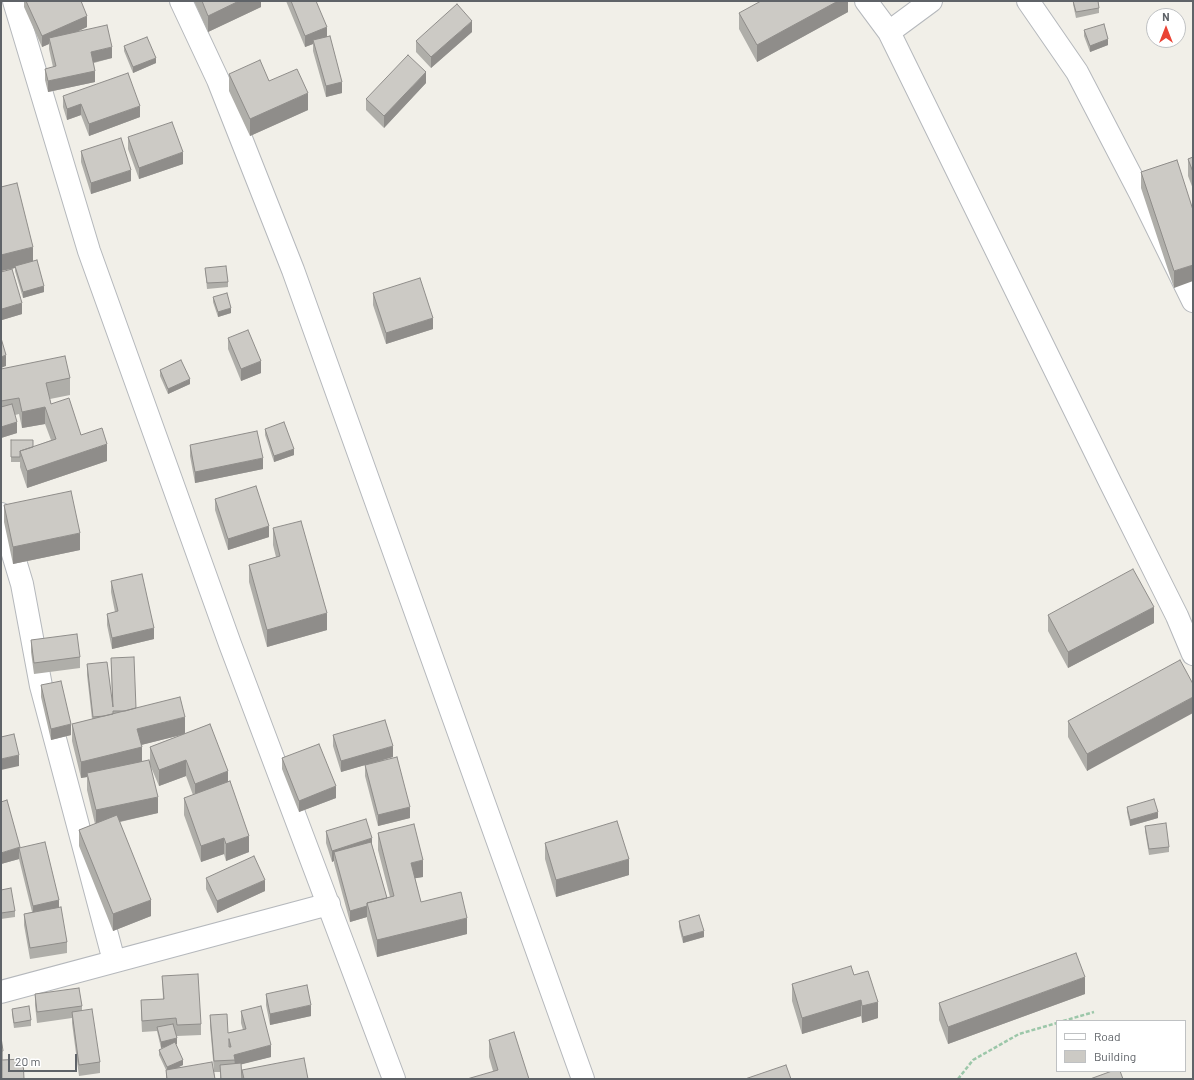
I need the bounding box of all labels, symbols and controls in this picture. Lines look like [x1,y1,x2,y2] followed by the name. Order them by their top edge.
[1146,8,1186,48] north arrow
[1162,10,1170,23] text: N
[1056,1020,1186,1072] legend
[1094,1029,1121,1043] text: Road
[10,1046,79,1072] scale bar
[1094,1049,1136,1063] text: Building
[15,1054,41,1068] text: 20 m

